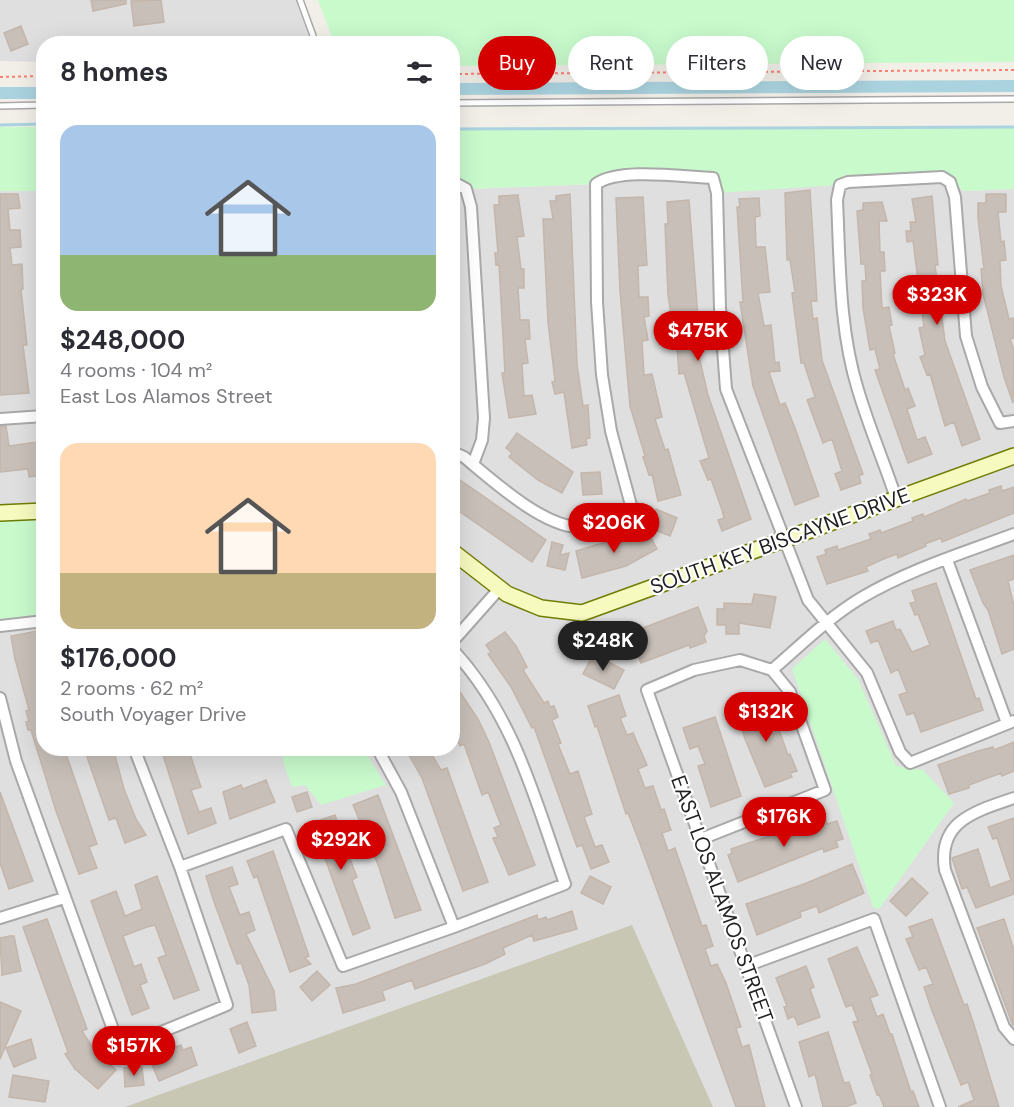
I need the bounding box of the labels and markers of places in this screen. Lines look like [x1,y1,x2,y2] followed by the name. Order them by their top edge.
[895,275,979,326] pin: $323K
[656,311,740,362] pin: $475K
[572,503,656,554] pin: $206K
[561,621,645,672] pin: $248K
[724,692,808,743] pin: $132K
[742,797,826,848] pin: $176K
[299,820,383,871] pin: $292K
[92,1026,176,1077] pin: $157K

